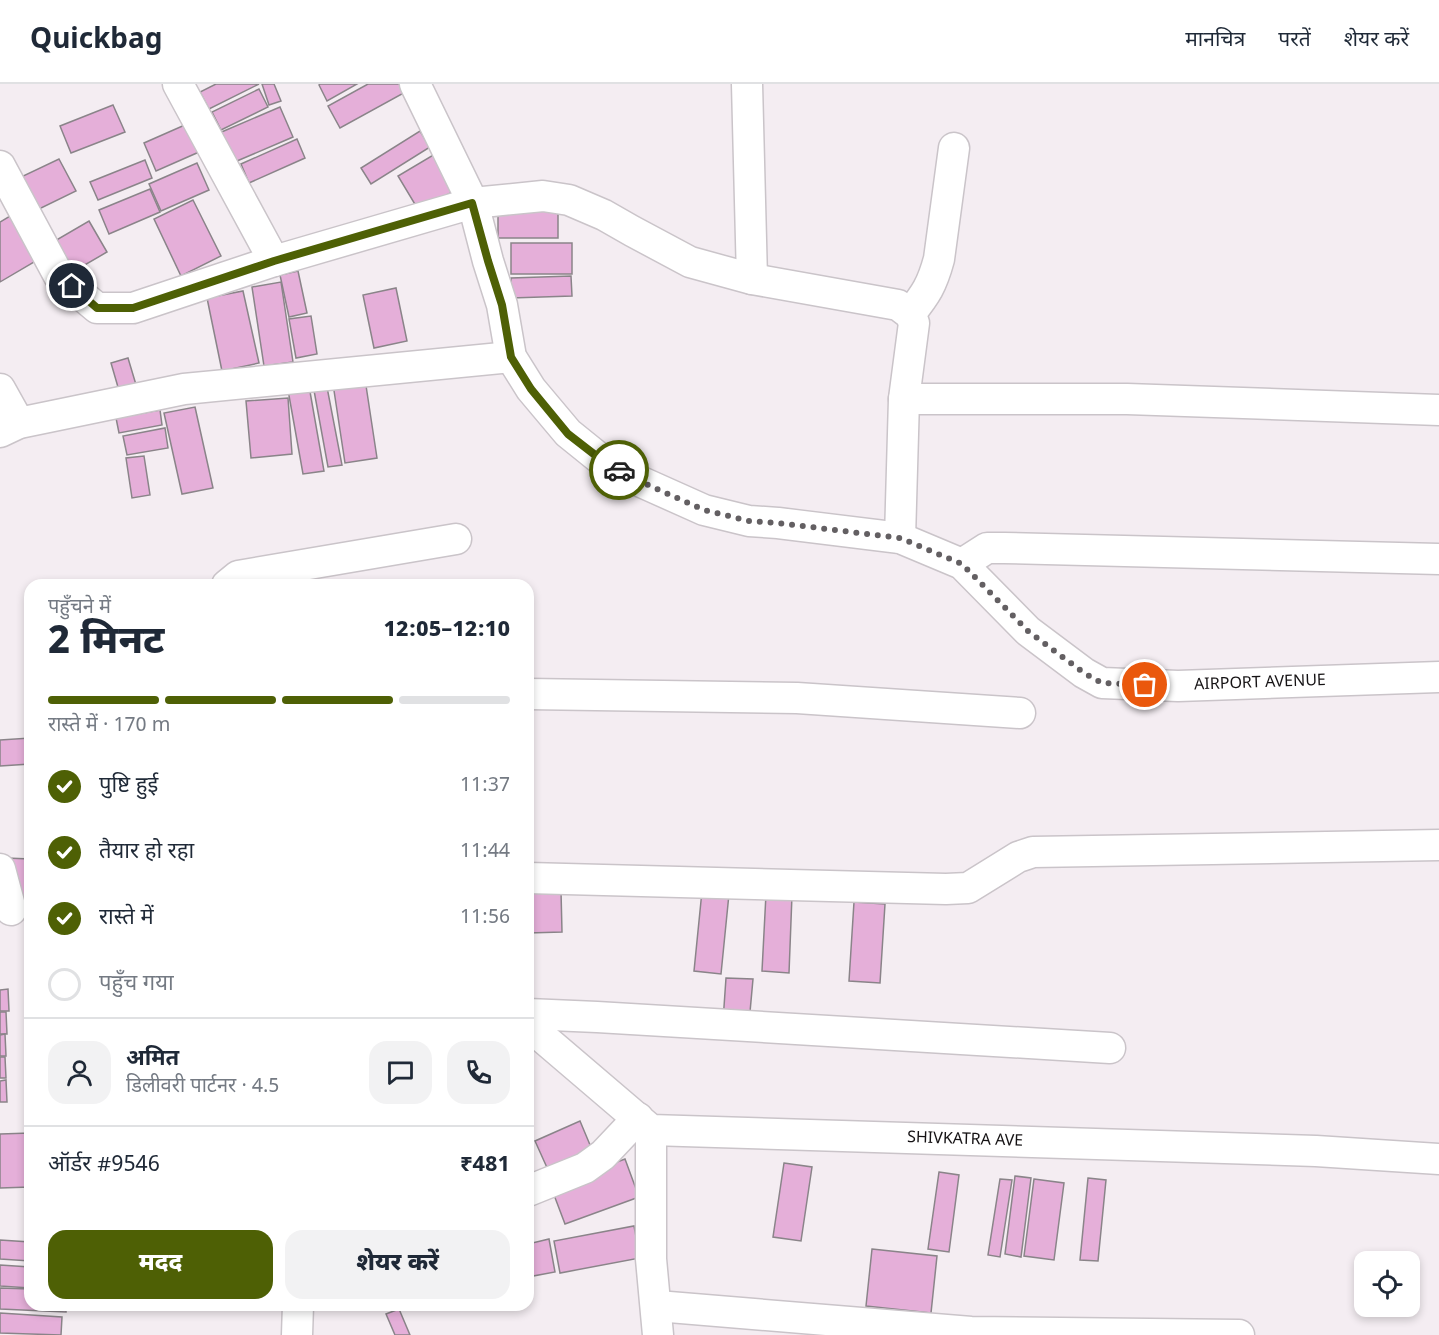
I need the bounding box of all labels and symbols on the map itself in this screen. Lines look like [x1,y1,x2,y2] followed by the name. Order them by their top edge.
[46,260,97,311] pin
[589,440,649,500] courier
[1119,659,1170,710] pin
[1194,670,1326,696] street label: AIRPORT AVENUE
[907,1128,1023,1152] street label: SHIVKATRA AVE

